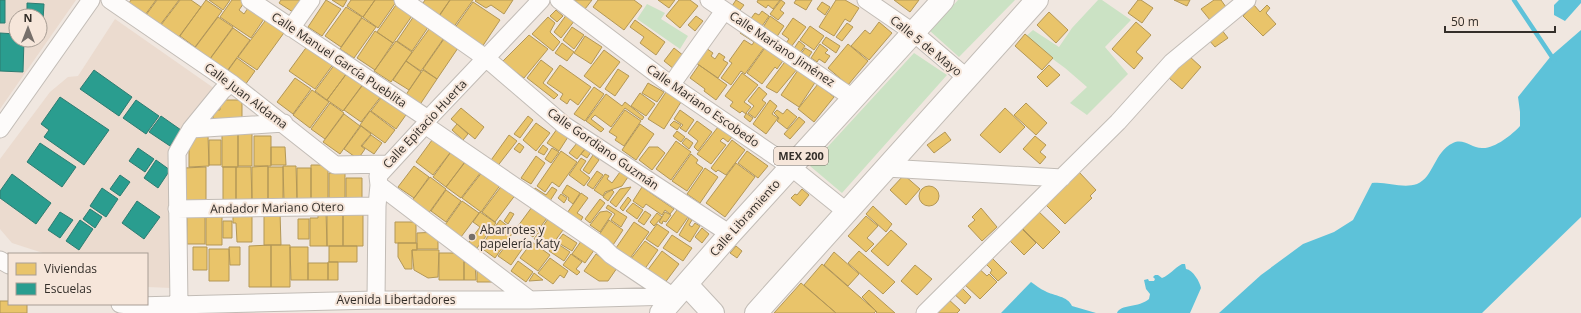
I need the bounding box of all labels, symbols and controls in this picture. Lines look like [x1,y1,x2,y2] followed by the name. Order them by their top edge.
[726,7,839,90] street label: Calle Mariano Jiménez
[8,8,48,48] north arrow
[268,8,410,111] street label: Calle Manuel García Pueblita
[1445,8,1555,34] scale bar
[24,10,32,25] text: N
[887,11,966,80] street label: Calle 5 de Mayo
[1451,13,1479,30] text: 50 m
[201,59,291,133] street label: Calle Juan Aldama
[644,60,763,151] street label: Calle Mariano Escobedo
[379,75,470,172] street label: Calle Epitacio Huerta
[544,104,662,194] street label: Calle Gordiano Guzmán
[774,147,828,165] road number: MEX 200
[705,176,784,260] street label: Calle Libramiento
[210,198,344,217] street label: Andador Mariano Otero
[480,221,561,252] place label: Abarrotes y papelería Katy
[467,232,477,242] marker: Abarrotes y papelería Katy
[8,253,148,305] legend
[44,260,97,277] text: Viviendas
[44,280,92,297] text: Escuelas
[337,291,456,308] street label: Avenida Libertadores

